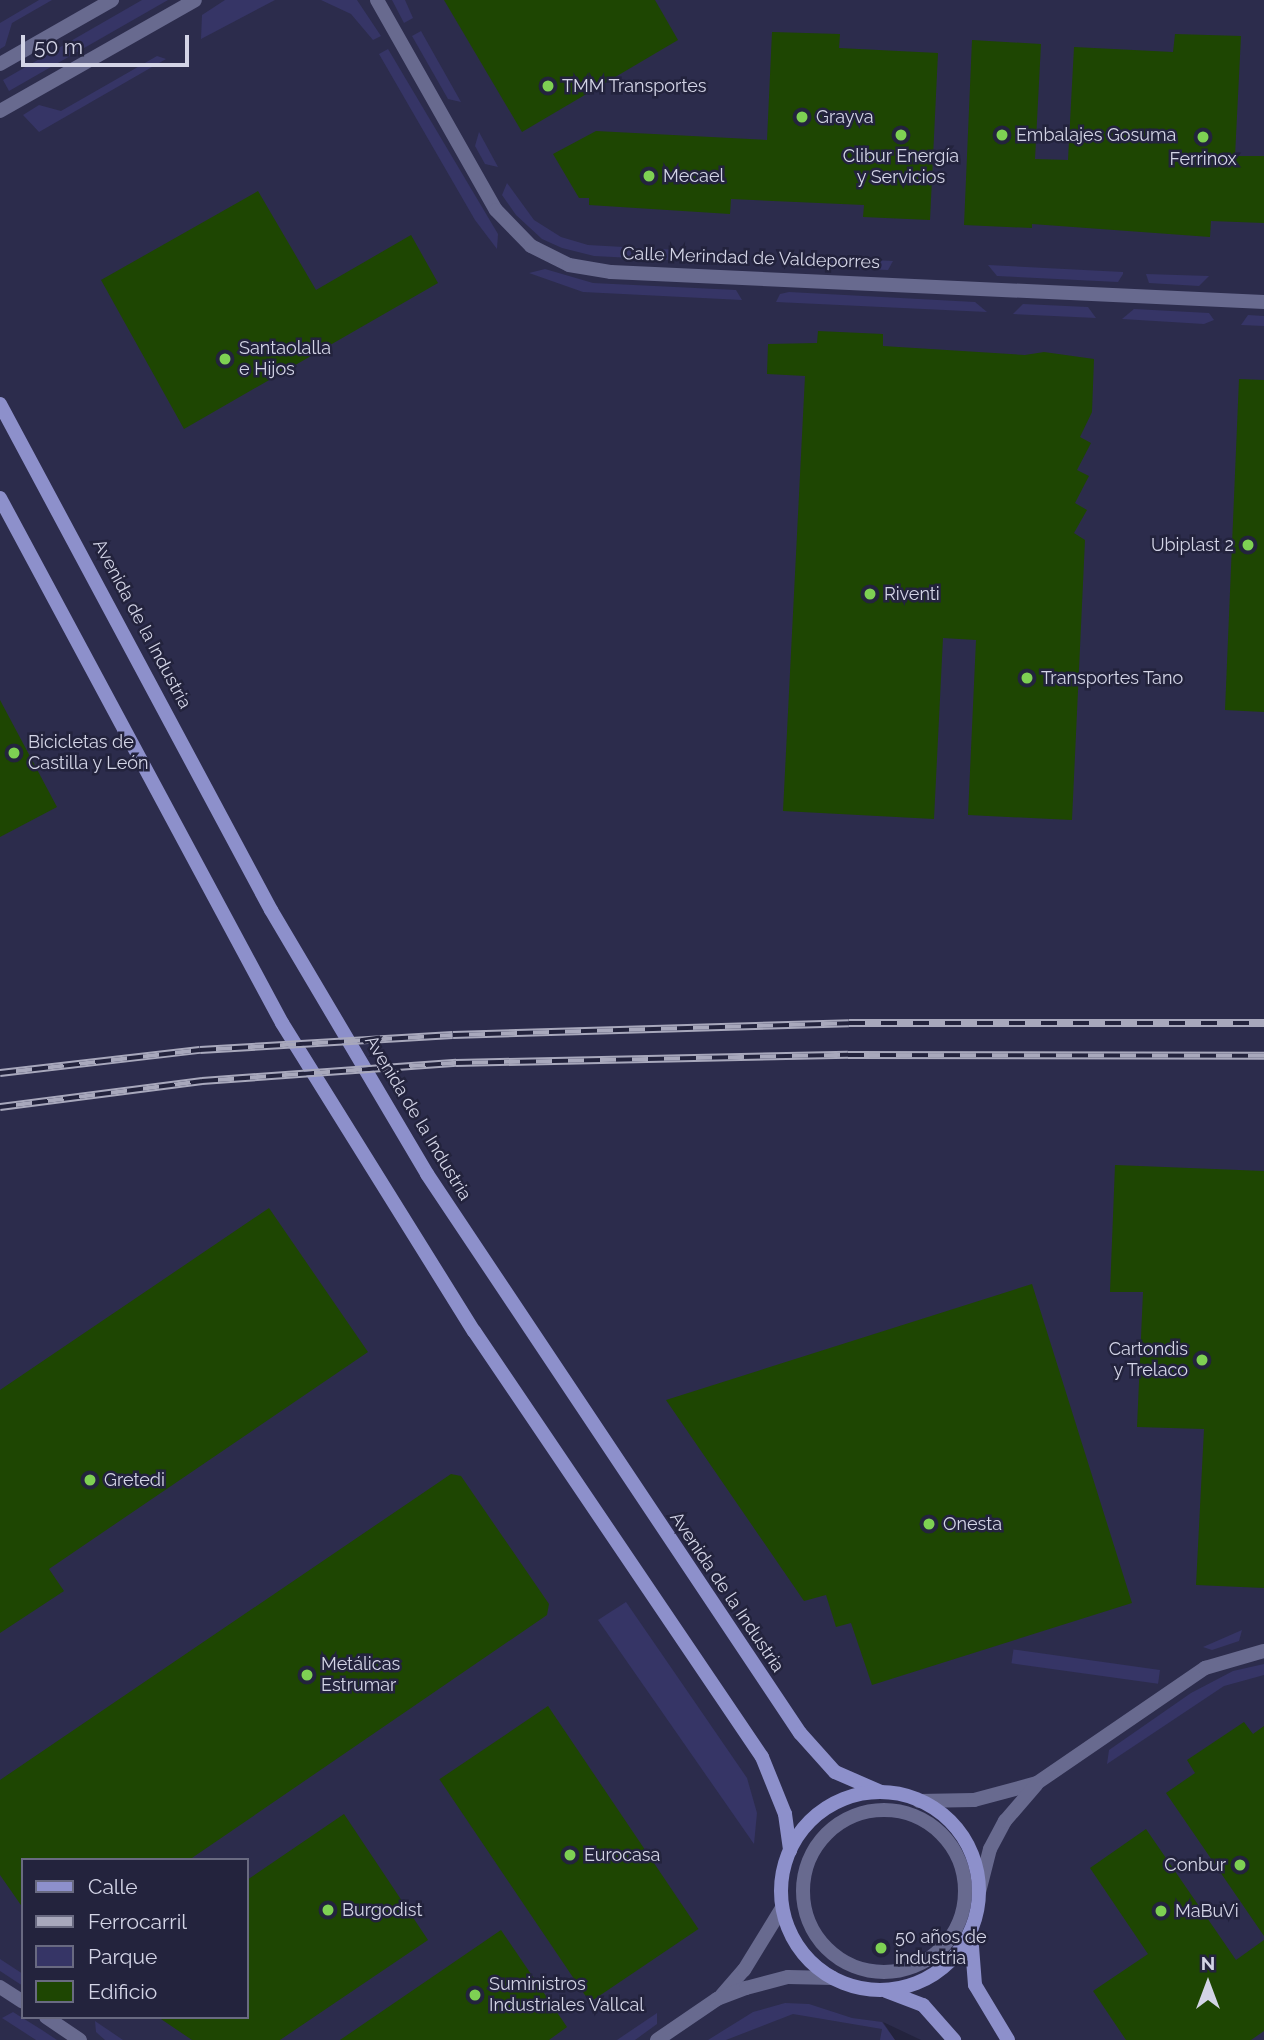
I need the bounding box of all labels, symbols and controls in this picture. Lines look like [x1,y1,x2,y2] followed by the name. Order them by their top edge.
[24,21,192,65] scale bar
[34,34,83,59] text: 50 m
[562,75,707,97] place label: TMM Transportes
[540,78,556,94] marker: TMM Transportes
[816,106,874,128] place label: Grayva
[794,109,810,125] marker: Grayva
[1016,124,1176,146] place label: Embalajes Gosuma
[893,127,909,143] marker: Clibur Energía y Servicios
[994,127,1010,143] marker: Embalajes Gosuma
[1195,129,1211,145] marker: Ferrinox
[843,146,959,188] place label: Clibur Energía y Servicios
[1170,148,1236,170] place label: Ferrinox
[663,165,724,187] place label: Mecael
[641,168,657,184] marker: Mecael
[622,243,880,273] street label: Calle Merindad de Valdeporres
[239,338,331,380] place label: Santaolalla e Hijos
[217,351,233,367] marker: Santaolalla e Hijos
[1151,534,1234,556] place label: Ubiplast 2
[88,536,196,712] street label: Avenida de la Industria
[1240,537,1256,553] marker: Ubiplast 2
[884,583,940,605] place label: Riventi
[862,586,878,602] marker: Riventi
[1041,667,1184,689] place label: Transportes Tano
[1019,670,1035,686] marker: Transportes Tano
[28,732,149,774] place label: Bicicletas de Castilla y León
[6,745,22,761] marker: Bicicletas de Castilla y León
[360,1032,476,1204] street label: Avenida de la Industria
[1109,1339,1188,1382] place label: Cartondis y Trelaco
[1194,1352,1210,1368] marker: Cartondis y Trelaco
[104,1469,165,1491] place label: Gretedi
[82,1472,98,1488] marker: Gretedi
[665,1508,789,1676] street label: Avenida de la Industria
[943,1513,1002,1535] place label: Onesta
[921,1516,937,1532] marker: Onesta
[321,1654,400,1696] place label: Metálicas Estrumar
[299,1667,315,1683] marker: Metálicas Estrumar
[584,1844,660,1866] place label: Eurocasa
[562,1847,578,1863] marker: Eurocasa
[1164,1854,1226,1876] place label: Conbur
[1232,1857,1248,1873] marker: Conbur
[21,1858,248,2019] legend
[88,1874,138,1899] text: Calle
[342,1899,422,1921] place label: Burgodist
[1175,1900,1239,1922] place label: MaBuVi
[320,1902,336,1918] marker: Burgodist
[1153,1903,1169,1919] marker: MaBuVi
[88,1909,187,1934] text: Ferrocarril
[895,1927,986,1969] place label: 50 años de industria
[873,1940,889,1956] marker: 50 años de industria
[88,1944,157,1969] text: Parque
[1173,1949,1243,2019] north arrow
[1201,1952,1215,1974] text: N
[489,1974,645,2016] place label: Suministros Industriales Vallcal
[88,1979,157,2004] text: Edificio
[467,1987,483,2003] marker: Suministros Industriales Vallcal

